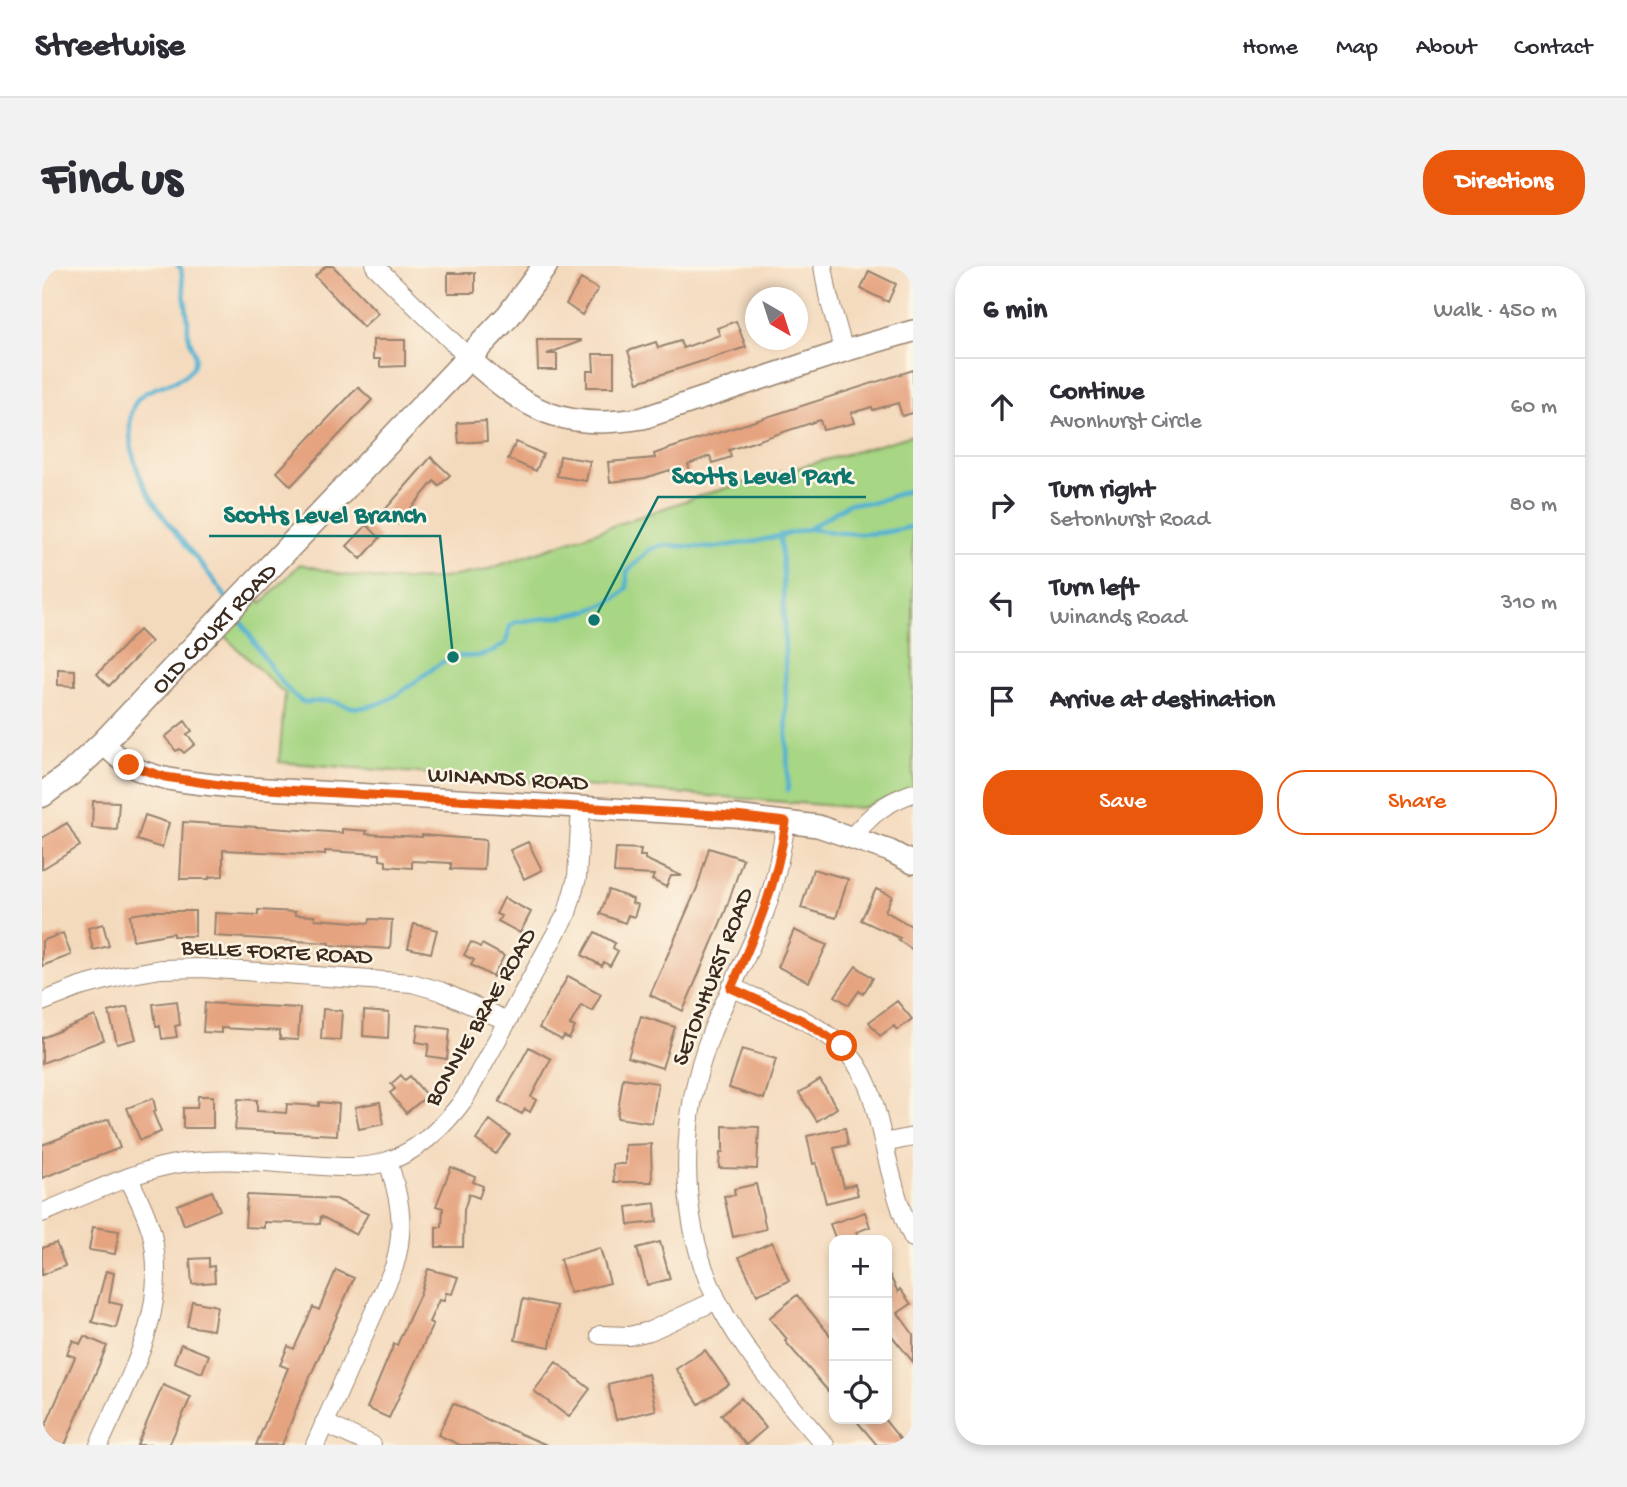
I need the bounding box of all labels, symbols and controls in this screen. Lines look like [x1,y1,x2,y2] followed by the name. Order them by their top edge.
[35,29,185,67] text: Streetwise
[1242,34,1298,63] text: Home
[1336,34,1378,63] text: Map
[1416,34,1476,63] text: About
[1514,34,1592,63] text: Contact
[1423,150,1585,215] button: Directions
[42,153,182,211] text: Find us
[745,287,808,350] north arrow
[983,294,1047,329] text: 6 min
[1433,298,1557,325] text: Walk · 450 m
[1050,378,1144,409] text: Continue
[983,388,1021,426] icon: ahead
[1511,394,1557,421] text: 60 m
[1050,409,1202,436] text: Avonhurst Circle
[658,450,866,497] callout: Scotts Level Park
[672,463,856,494] text: Scotts Level Park
[1050,476,1154,507] text: Turn right
[983,486,1021,524] icon: right
[209,489,440,536] callout: Scotts Level Branch
[1510,492,1557,519] text: 80 m
[223,502,427,533] text: Scotts Level Branch
[1050,507,1210,534] text: Setonhurst Road
[146,558,285,701] street label: OLD COURT ROAD
[1050,574,1138,605] text: Turn left
[983,584,1021,622] icon: left
[1501,590,1557,617] text: 310 m
[1050,605,1187,632] text: Winands Road
[983,682,1021,720] icon: arrive
[1050,686,1275,717] text: Arrive at destination
[113,749,144,780] route end
[427,762,589,799] street label: WINANDS ROAD
[983,770,1263,835] button: Save
[1277,770,1557,835] button: Share
[667,884,762,1070] street label: SETONHURST ROAD
[419,923,545,1113] street label: BONNIE BRAE ROAD
[179,934,374,973] street label: BELLE FORTE ROAD
[826,1030,857,1061] route start
[829,1235,892,1424] map controls
[829,1235,892,1298] button: +
[829,1298,892,1361] button: −
[829,1361,892,1424] button: locate

